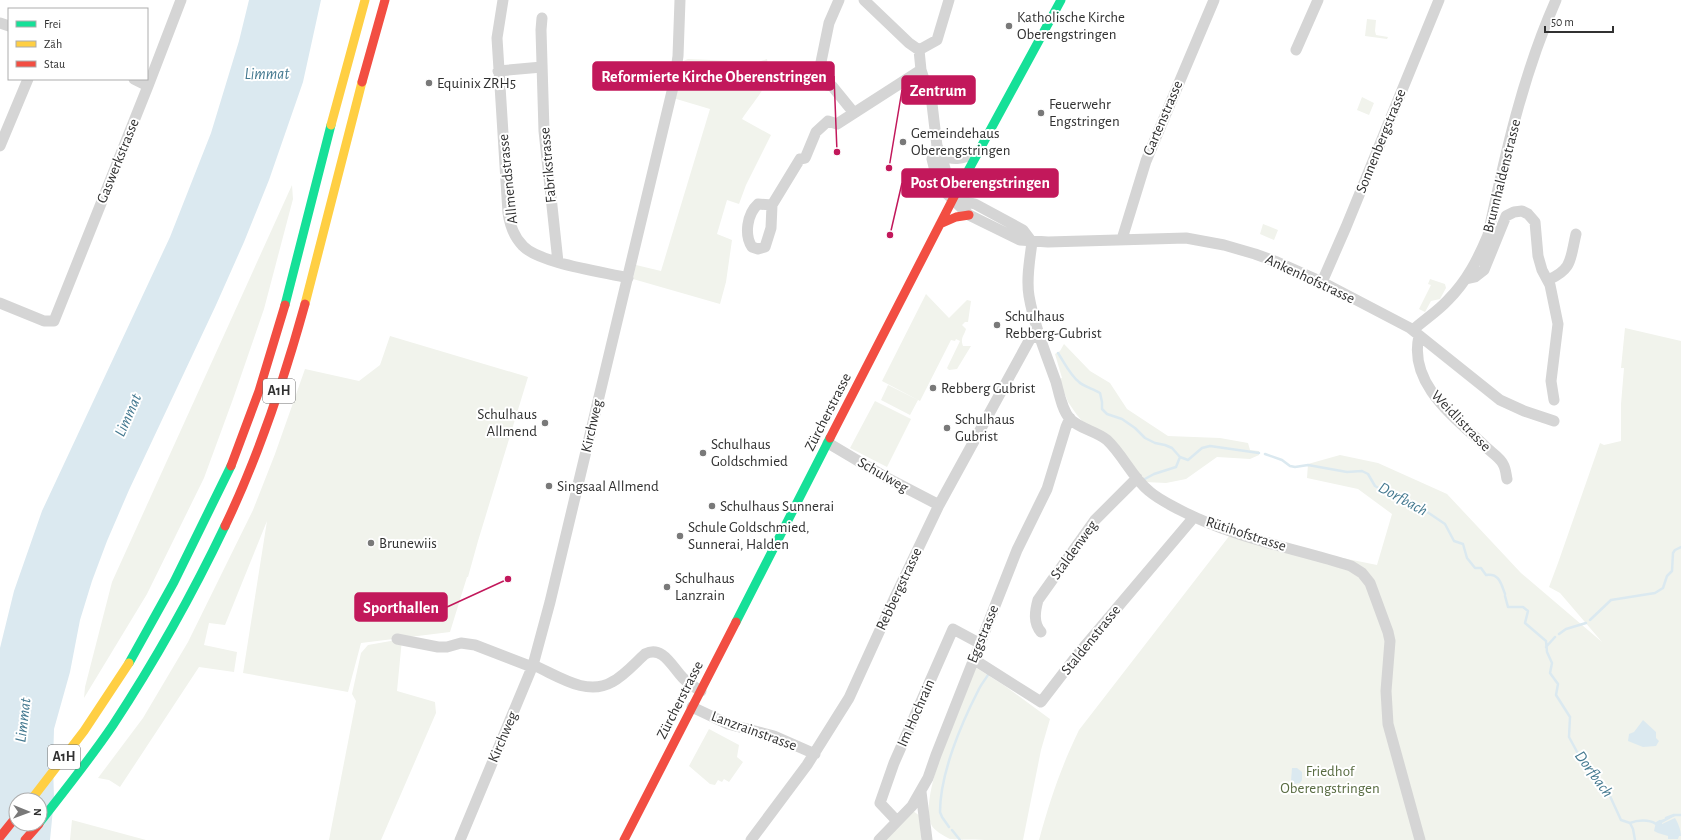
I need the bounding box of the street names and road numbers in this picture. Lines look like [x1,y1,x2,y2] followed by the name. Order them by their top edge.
[1141,78,1186,158] street label: Gartenstrasse
[1353,87,1409,195] street label: Sonnenbergstrasse
[94,116,142,205] street label: Gaswerkstrasse
[1481,118,1523,234] street label: Brunnhaldenstrasse
[537,126,559,203] street label: Fabrikstrasse
[496,133,520,225] street label: Allmendstrasse
[1263,252,1357,306] street label: Ankenhofstrasse
[802,371,854,453] street label: Zürcherstrasse
[263,379,295,403] road number: A1H
[1428,388,1494,454] street label: Weidlistrasse
[579,397,606,454] street label: Kirchweg
[855,455,911,496] street label: Schulweg
[1204,514,1288,554] street label: Rütihofstrasse
[1048,517,1101,582] street label: Staldenweg
[873,545,925,633] street label: Rebbergstrasse
[1058,602,1124,678] street label: Staldenstrasse
[965,603,1001,665] street label: Eggstrasse
[654,659,706,741] street label: Zürcherstrasse
[894,677,938,749] street label: Im Hochrain
[486,709,521,765] street label: Kirchweg
[709,709,799,753] street label: Lanzrainstrasse
[48,745,80,769] road number: A1H

